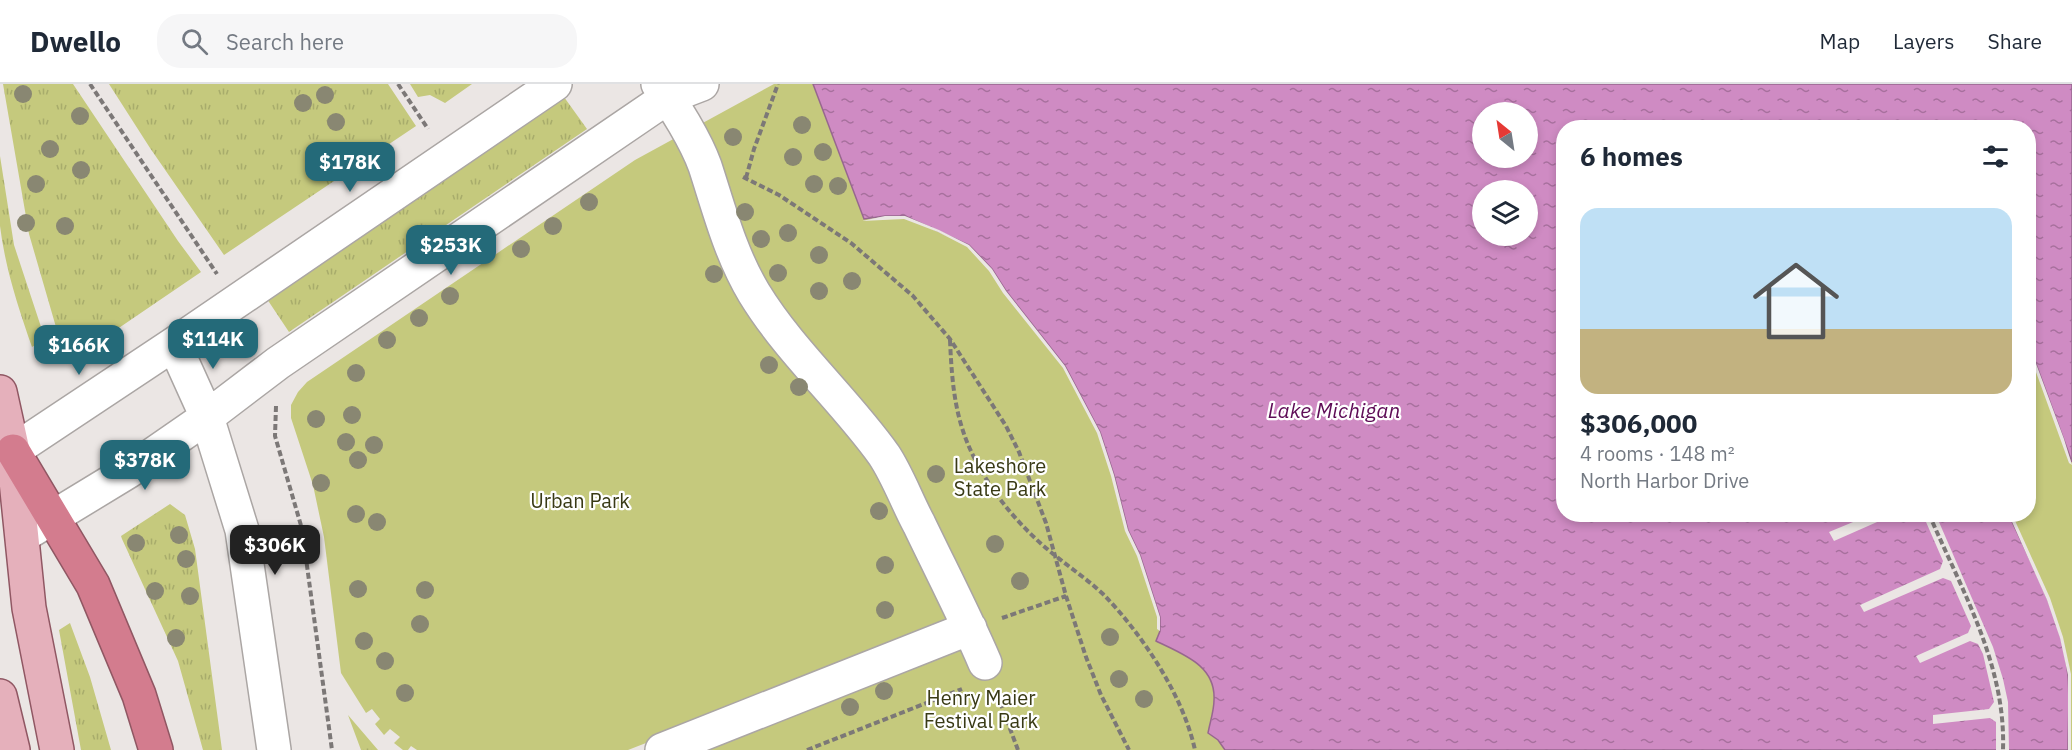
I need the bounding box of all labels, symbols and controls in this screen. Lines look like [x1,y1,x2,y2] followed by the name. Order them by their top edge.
[157,14,577,68] search box
[30,23,121,60] text: Dwello
[178,25,211,58] icon: search
[226,27,344,56] text: Search here
[1820,27,1860,55] text: Map
[1893,27,1955,55] text: Layers
[1988,27,2042,55] text: Share
[1472,102,1538,168] north arrow
[1472,102,1538,246] map controls
[1580,139,1683,173] text: 6 homes
[1979,140,2012,173] icon: filters
[308,142,392,193] pin: $178K
[319,148,381,175] text: $178K
[1472,180,1538,246] button: layers
[409,225,493,276] pin: $253K
[420,231,482,258] text: $253K
[1742,247,1850,355] icon: home
[171,319,255,370] pin: $114K
[37,325,121,376] pin: $166K
[182,325,244,352] text: $114K
[48,331,110,358] text: $166K
[1268,396,1400,424] water label: Lake Michigan
[1580,406,1697,440] text: $306,000
[103,440,187,491] pin: $378K
[1580,440,1735,467] text: 4 rooms · 148 m²
[114,446,176,473] text: $378K
[954,452,1047,502] park label: Lakeshore State Park
[1580,467,1749,494] text: North Harbor Drive
[530,487,630,514] park label: Urban Park
[233,525,317,576] pin: $306K
[244,531,306,558] text: $306K
[924,684,1039,734] park label: Henry Maier Festival Park

